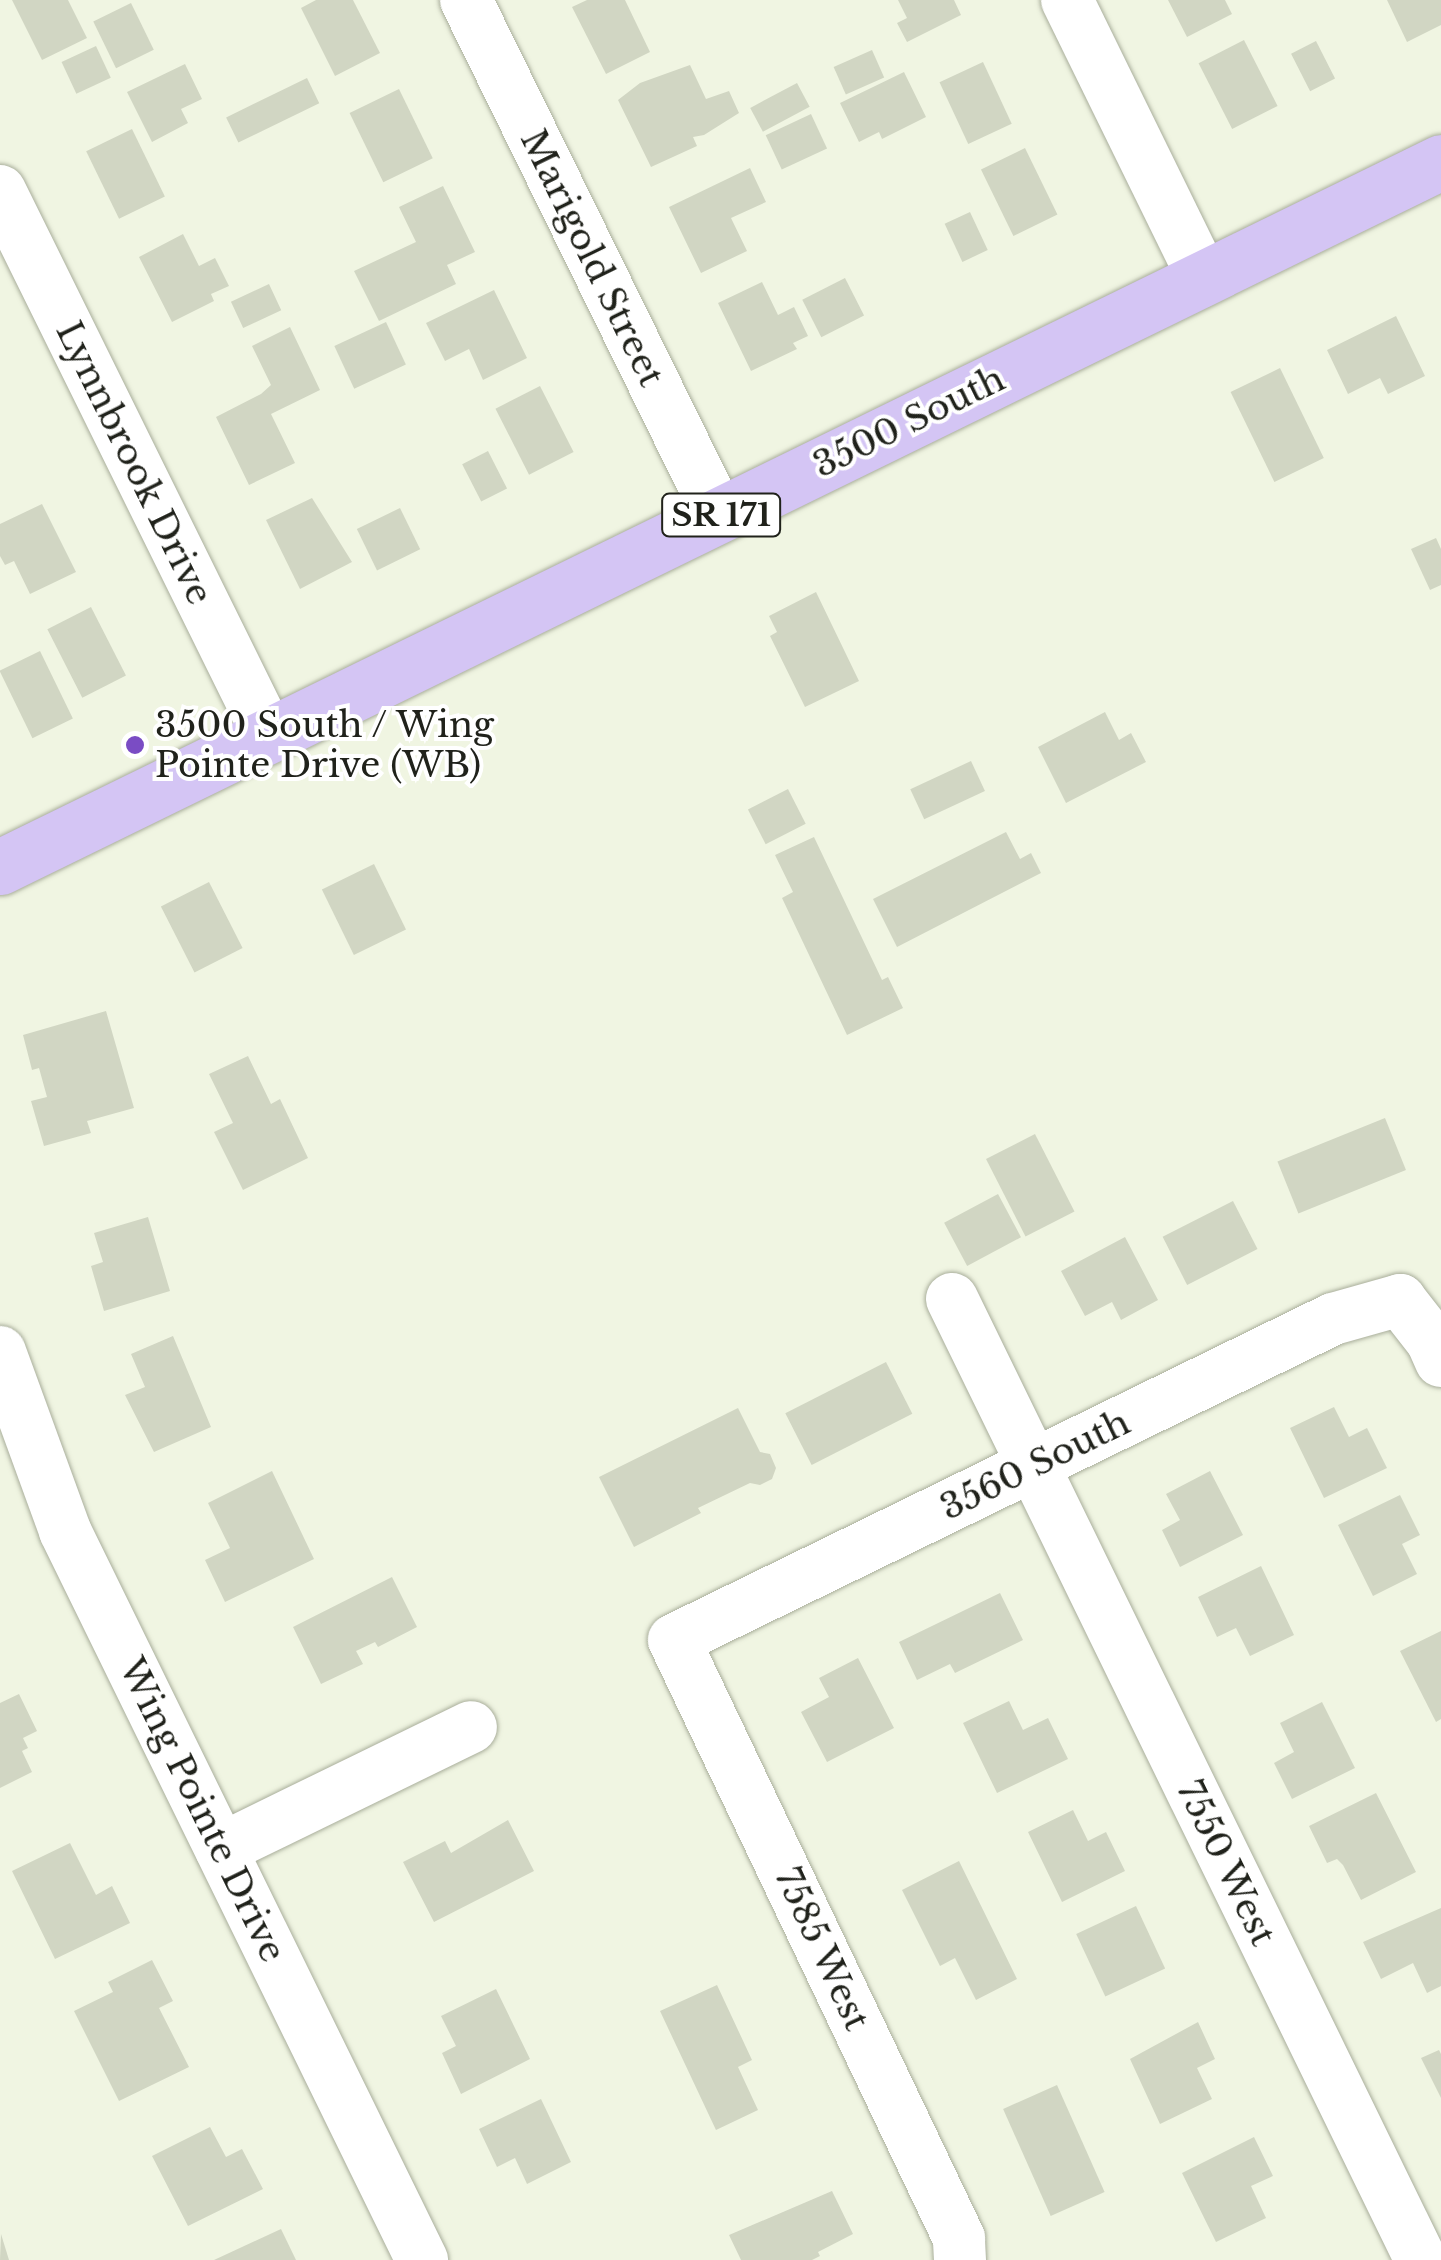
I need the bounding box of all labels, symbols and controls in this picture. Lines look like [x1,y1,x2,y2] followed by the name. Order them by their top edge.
[512,123,672,393] street label: Marigold Street
[47,314,221,612] street label: Lynnbrook Drive
[806,358,1012,486] street label: 3500 South
[658,488,784,542] road number: SR 171
[155,704,497,786] place label: 3500 South / Wing Pointe Drive (WB)
[124,734,146,756] marker: 3500 South / Wing Pointe Drive (WB)
[934,1401,1136,1529] street label: 3560 South
[110,1651,294,1969] street label: Wing Pointe Drive
[1168,1773,1284,1953] street label: 7550 West
[766,1860,878,2038] street label: 7585 West

